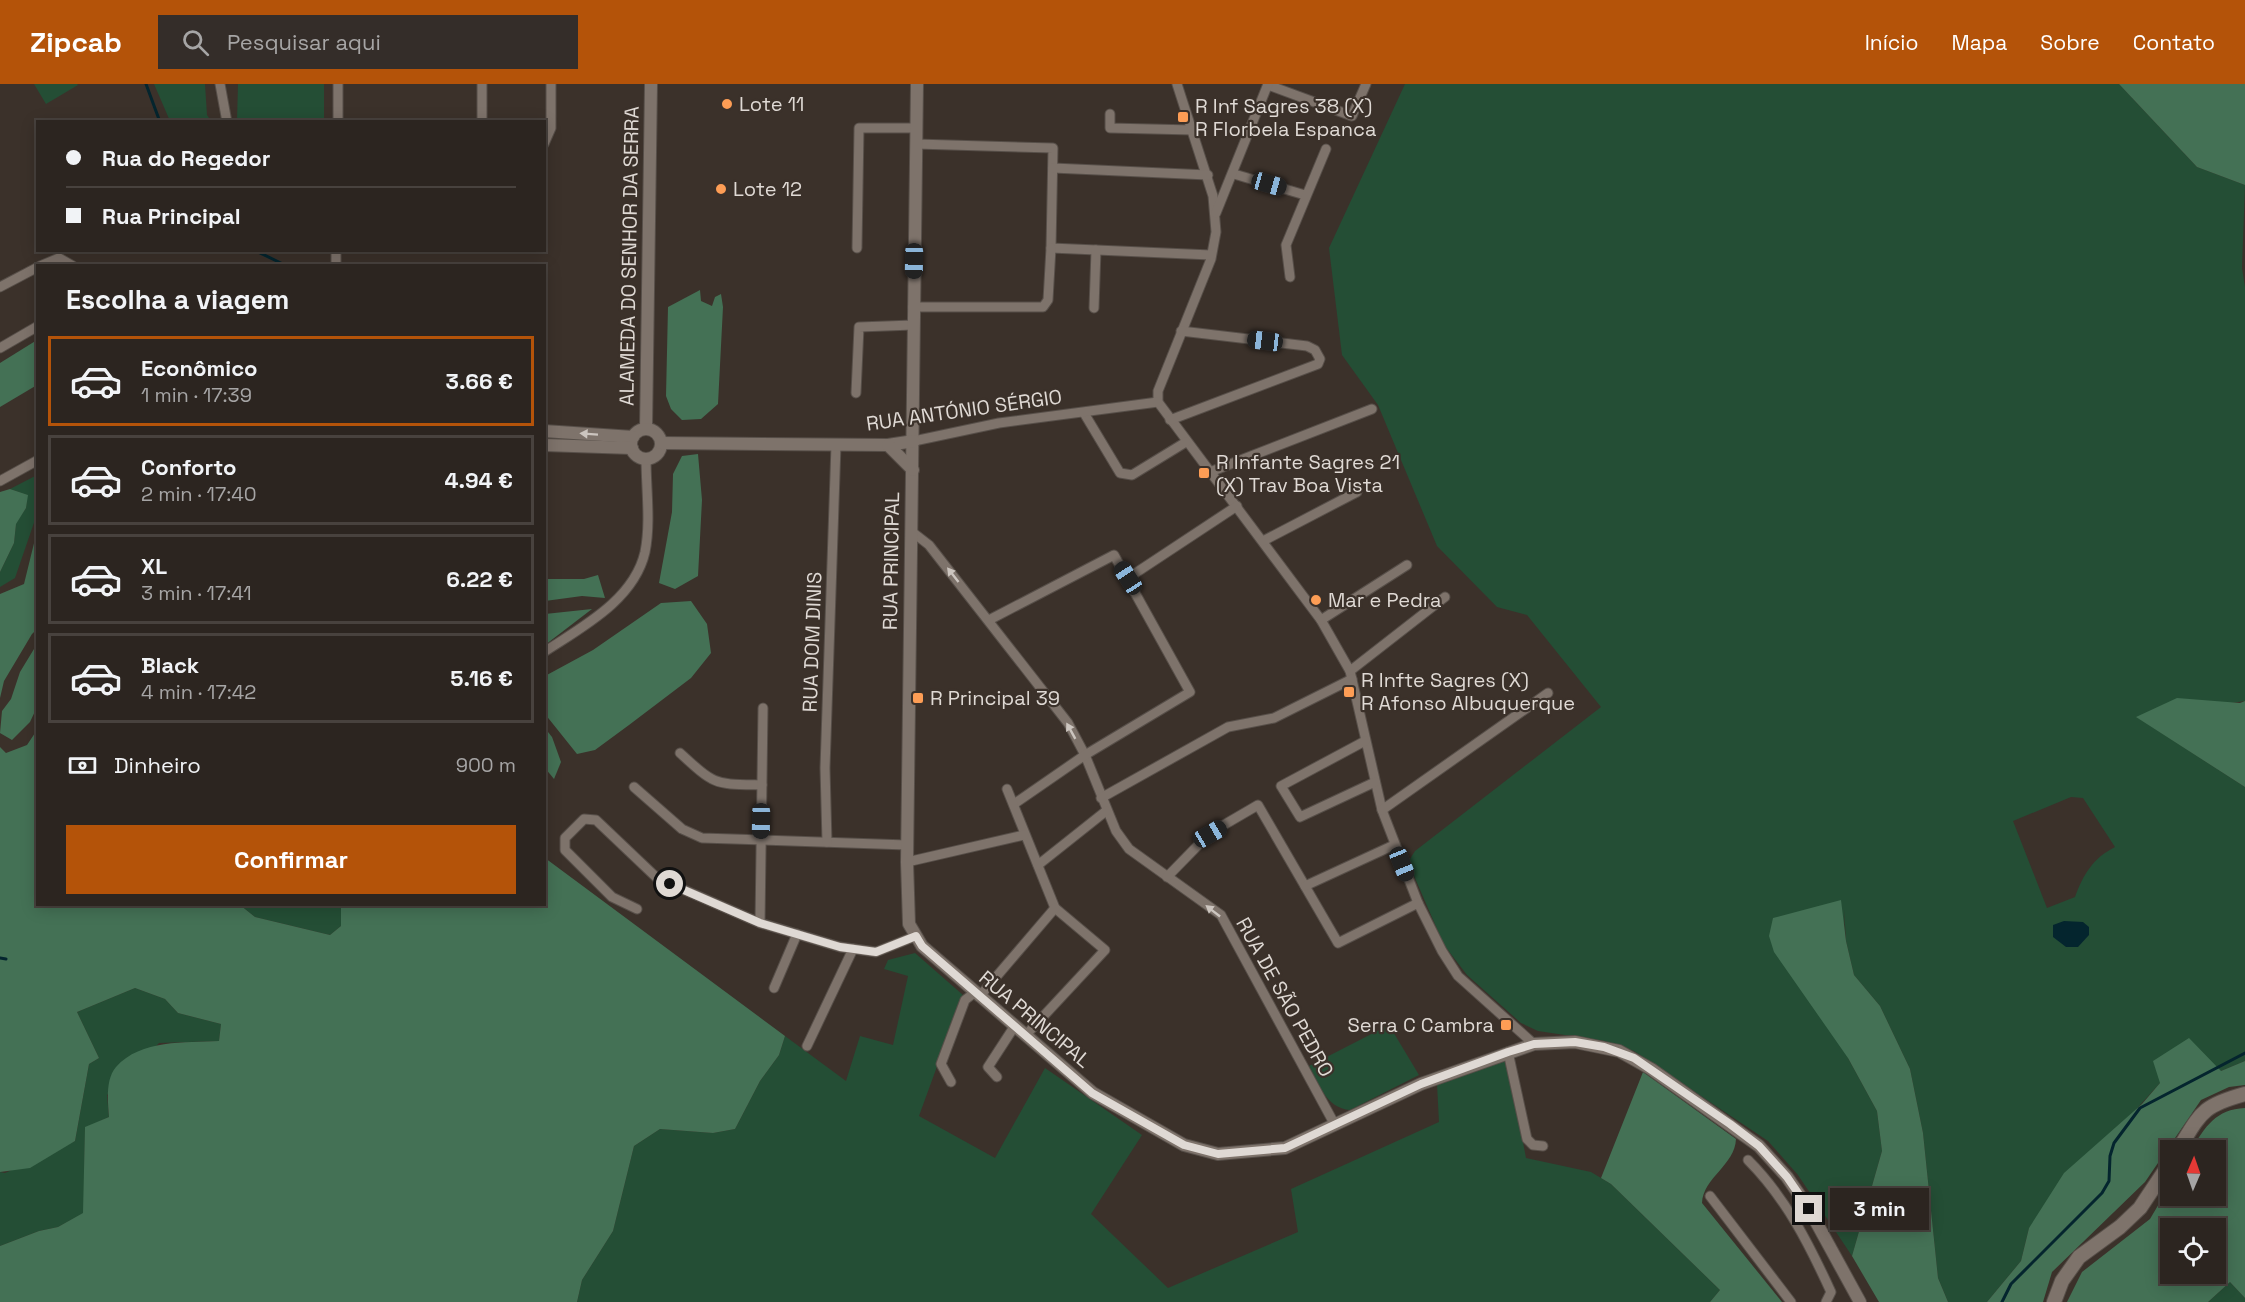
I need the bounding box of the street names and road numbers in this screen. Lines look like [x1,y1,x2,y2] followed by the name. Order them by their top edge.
[613,105,645,406] street label: ALAMEDA DO SENHOR DA SERRA
[864,383,1064,437] street label: RUA ANTÓNIO SÉRGIO
[877,492,905,630] street label: RUA PRINCIPAL
[797,571,827,713] street label: RUA DOM DINIS
[1230,913,1340,1081] street label: RUA DE SÃO PEDRO
[974,965,1096,1073] street label: RUA PRINCIPAL

